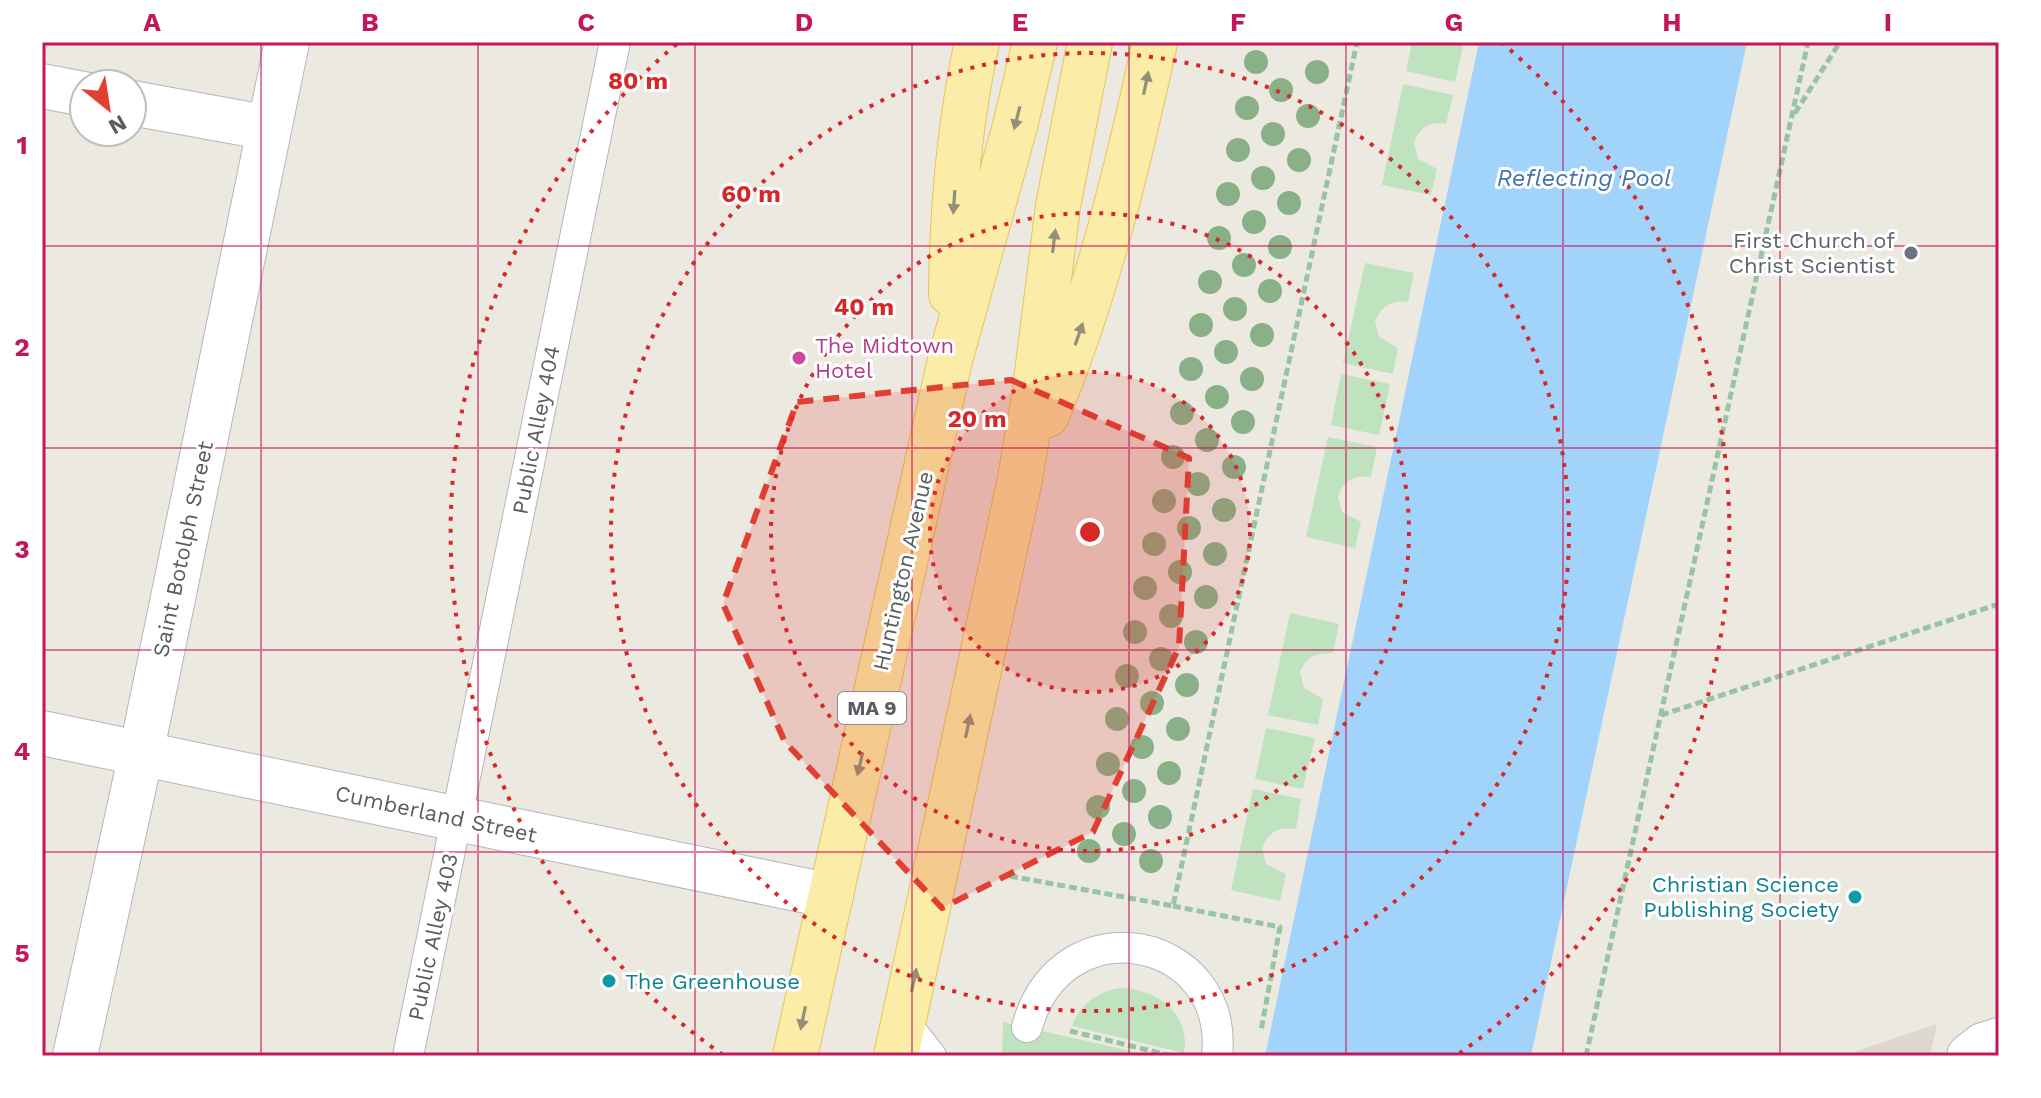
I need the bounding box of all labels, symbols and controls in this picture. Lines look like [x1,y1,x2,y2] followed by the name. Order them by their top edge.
[143,7,161,37] text: A
[361,7,379,37] text: B
[577,7,595,37] text: C
[795,7,813,37] text: D
[1012,7,1028,37] text: E
[1230,7,1246,37] text: F
[1445,7,1463,37] text: G
[1662,7,1682,37] text: H
[1884,7,1892,37] text: I
[608,67,668,95] text: 80 m
[68,68,148,148] north arrow
[1140,70,1153,95] one-way arrow
[1011,105,1023,130] one-way arrow
[104,110,131,140] text: N
[16,130,28,160] text: 1
[1497,164,1671,192] water label: Reflecting Pool
[721,180,781,208] text: 60 m
[947,190,960,215] one-way arrow
[1048,228,1061,253] one-way arrow
[1729,228,1895,278] place label: First Church of Christ Scientist
[1902,244,1920,262] marker: First Church of Christ Scientist
[834,293,894,321] text: 40 m
[1073,321,1085,345] one-way arrow
[14,332,30,362] text: 2
[815,333,954,383] place label: The Midtown Hotel
[507,344,565,516] street label: Public Alley 404
[790,349,808,367] marker: The Midtown Hotel
[947,405,1007,433] text: 20 m
[148,439,218,659] street label: Saint Botolph Street
[868,469,938,673] street label: Huntington Avenue
[1076,518,1104,546] centre of rings
[14,534,30,564] text: 3
[838,692,906,724] road number: MA 9
[962,713,975,738] one-way arrow
[14,736,31,766] text: 4
[853,752,866,777] one-way arrow
[333,780,539,848] street label: Cumberland Street
[403,851,463,1023] street label: Public Alley 403
[1643,872,1840,922] place label: Christian Science Publishing Society
[1846,888,1864,906] marker: Christian Science Publishing Society
[14,938,30,968] text: 5
[908,967,921,992] one-way arrow
[625,969,800,994] place label: The Greenhouse
[600,972,618,990] marker: The Greenhouse
[796,1005,809,1030] one-way arrow

